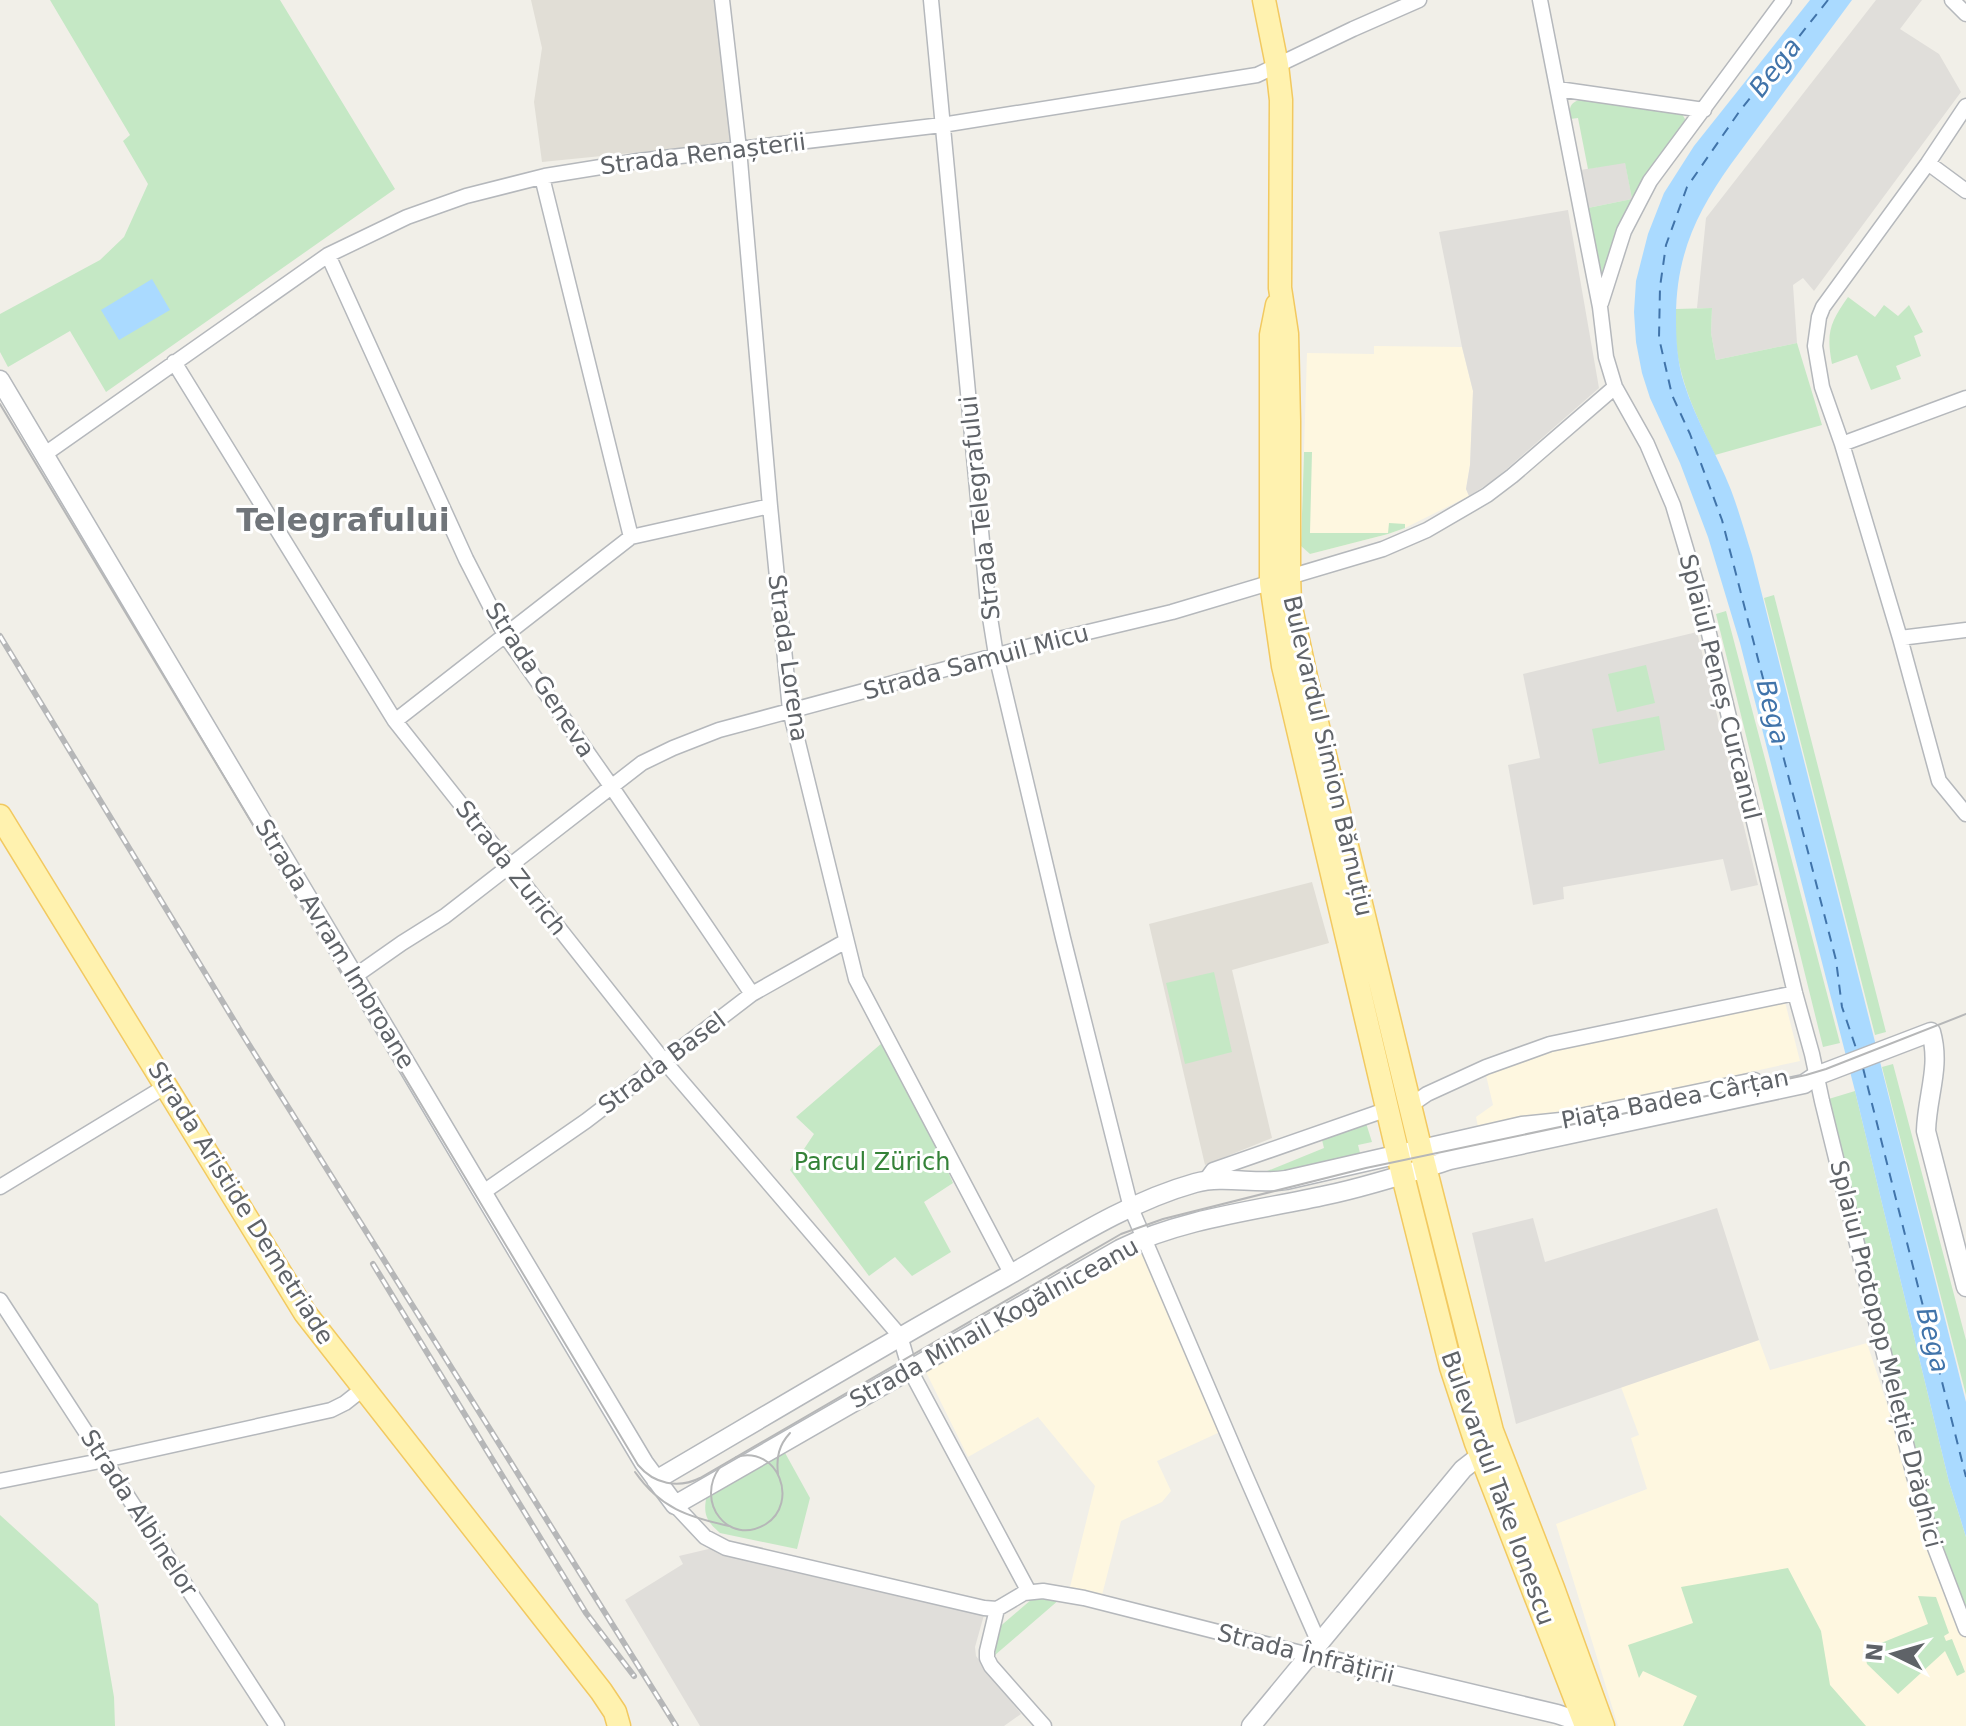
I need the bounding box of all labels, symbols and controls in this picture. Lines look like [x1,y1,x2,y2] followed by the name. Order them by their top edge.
[1743,32,1807,102] water label: Bega
[599,127,807,181] street label: Strada Renașterii
[954,394,1006,622] street label: Strada Telegrafului
[236,501,450,539] district label: Telegrafului
[1673,551,1767,823] street label: Splaiul Peneș Curcanul
[762,573,814,743] street label: Strada Lorena
[1277,593,1379,919] street label: Bulevardul Simion Bărnuțiu
[480,597,600,763] street label: Strada Geneva
[860,618,1092,706] street label: Strada Samuil Micu
[1750,676,1796,748] water label: Bega
[450,795,572,941] street label: Strada Zurich
[249,814,421,1074] street label: Strada Avram Imbroane
[593,1006,731,1120] street label: Strada Basel
[142,1057,340,1349] street label: Strada Aristide Demetriade
[1559,1063,1791,1135] street label: Piața Badea Cârțan
[794,1148,950,1176] park label: Parcul Zürich
[1824,1157,1948,1551] street label: Splaiul Protopop Meleție Drăghici
[845,1232,1143,1414] street label: Strada Mihail Kogălniceanu
[1910,1304,1956,1376] water label: Bega
[1435,1347,1561,1629] street label: Bulevardul Take Ionescu
[75,1424,203,1602] street label: Strada Albinelor
[1854,1614,1934,1694] north arrow
[1215,1618,1398,1690] street label: Strada Înfrățirii
[1861,1642,1888,1663] text: N

